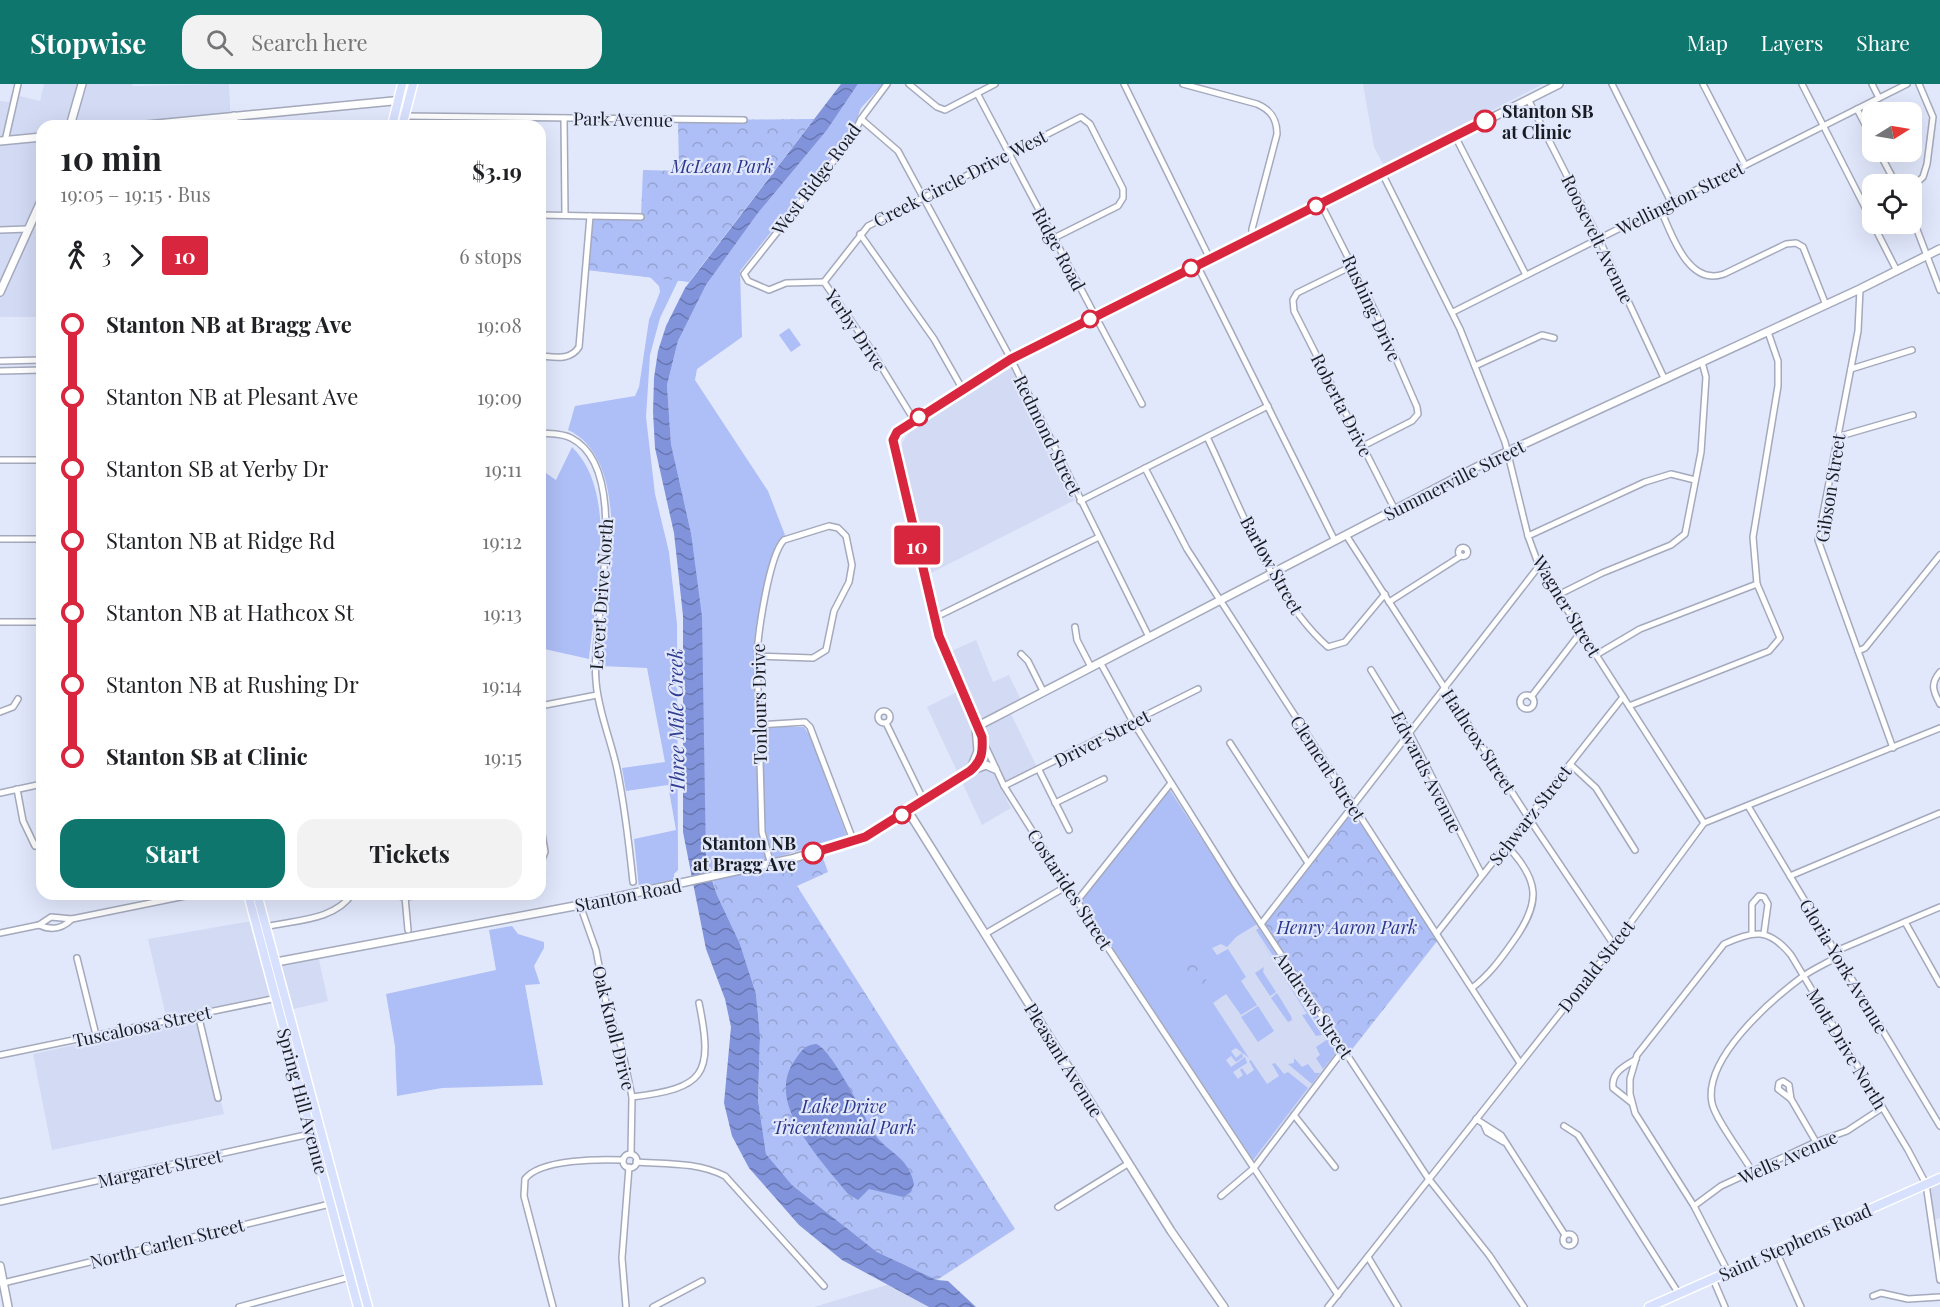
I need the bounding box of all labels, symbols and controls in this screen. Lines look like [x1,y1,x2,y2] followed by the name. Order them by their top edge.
[182,15,602,69] search box
[30,24,146,61] text: Stopwise
[203,26,236,59] icon: search
[251,27,368,57] text: Search here
[1687,28,1728,56] text: Map
[1761,28,1823,56] text: Layers
[1856,28,1910,56] text: Share
[1502,99,1594,144] place label: Stanton SB at Clinic
[1862,102,1922,162] north arrow
[1862,102,1922,234] map controls
[573,106,673,132] street label: Park Avenue
[1474,110,1496,132] marker: Stanton SB at Clinic
[765,118,866,241] street label: West Ridge Road
[869,124,1051,232] street label: Creek Circle Drive West
[60,135,162,179] text: 10 min
[670,154,773,178] park label: McLean Park
[1611,155,1748,241] street label: Wellington Street
[472,156,522,186] text: $3.19
[1556,171,1640,307] street label: Roosevelt Avenue
[1862,174,1922,234] button: locate
[60,180,211,207] text: 19:05 – 19:15 · Bus
[1307,197,1325,215] unlabelled marker
[1027,203,1091,295] street label: Ridge Road
[60,239,93,272] icon: walk
[120,239,153,272] icon: forward
[174,241,196,269] text: 10
[102,242,111,269] text: 3
[459,242,522,269] text: 6 stops
[1337,251,1407,365] street label: Rushing Drive
[1182,259,1200,277] unlabelled marker
[819,284,892,375] street label: Yerby Drive
[106,309,352,339] text: Stanton NB at Bragg Ave
[1081,310,1099,328] unlabelled marker
[477,311,522,338] text: 19:08
[1306,349,1378,461] street label: Roberta Drive
[1008,371,1088,500] street label: Redmond Street
[106,381,358,411] text: Stanton NB at Plesant Ave
[477,383,522,410] text: 19:09
[910,408,928,426] unlabelled marker
[1810,431,1851,544] street label: Gibson Street
[1379,434,1529,526] street label: Summerville Street
[106,453,328,483] text: Stanton SB at Yerby Dr
[484,455,522,482] text: 19:11
[1235,512,1309,619] street label: Barlow Street
[584,517,618,670] street label: Levert Drive North
[106,525,335,555] text: Stanton NB at Ridge Rd
[890,526,944,564] line badge: 10
[482,527,522,554] text: 19:12
[906,531,928,559] text: 10
[1527,550,1607,662] street label: Wagner Street
[106,597,354,627] text: Stanton NB at Hathcox St
[483,599,522,626] text: 19:13
[746,643,772,765] street label: Tonlours Drive
[660,648,690,794] water label: Three Mile Creek
[106,669,359,699] text: Stanton NB at Rushing Dr
[482,671,522,698] text: 19:14
[1436,684,1522,798] street label: Hathcox Street
[1050,703,1155,772] street label: Driver Street
[1386,707,1468,837] street label: Edwards Avenue
[1285,711,1371,826] street label: Clement Street
[106,741,308,771] text: Stanton SB at Clinic
[484,743,522,770] text: 19:15
[1483,759,1577,870] street label: Schwarz Street
[893,806,911,824] unlabelled marker
[60,819,285,888] button: Start
[297,819,522,888] button: Tickets
[1022,824,1118,954] street label: Costarides Street
[693,831,796,876] place label: Stanton NB at Bragg Ave
[802,842,824,864] marker: Stanton NB at Bragg Ave
[573,873,684,917] street label: Stanton Road
[1794,894,1894,1038] street label: Gloria York Avenue
[1552,914,1640,1017] street label: Donald Street
[1276,915,1417,939] park label: Henry Aaron Park
[1269,946,1359,1064] street label: Andrews Street
[587,963,641,1093] street label: Oak Knoll Drive
[1801,984,1893,1114] street label: Mott Drive North
[1019,998,1109,1122] street label: Pleasant Avenue
[71,1000,214,1052] street label: Tuscaloosa Street
[272,1025,334,1177] street label: Spring Hill Avenue
[772,1094,916,1139] park label: Lake Drive Tricentennial Park
[1734,1125,1841,1190] street label: Wells Avenue
[96,1143,225,1193] street label: Margaret Street
[1715,1197,1876,1286] street label: Saint Stephens Road
[87,1212,247,1274] street label: North Carlen Street

